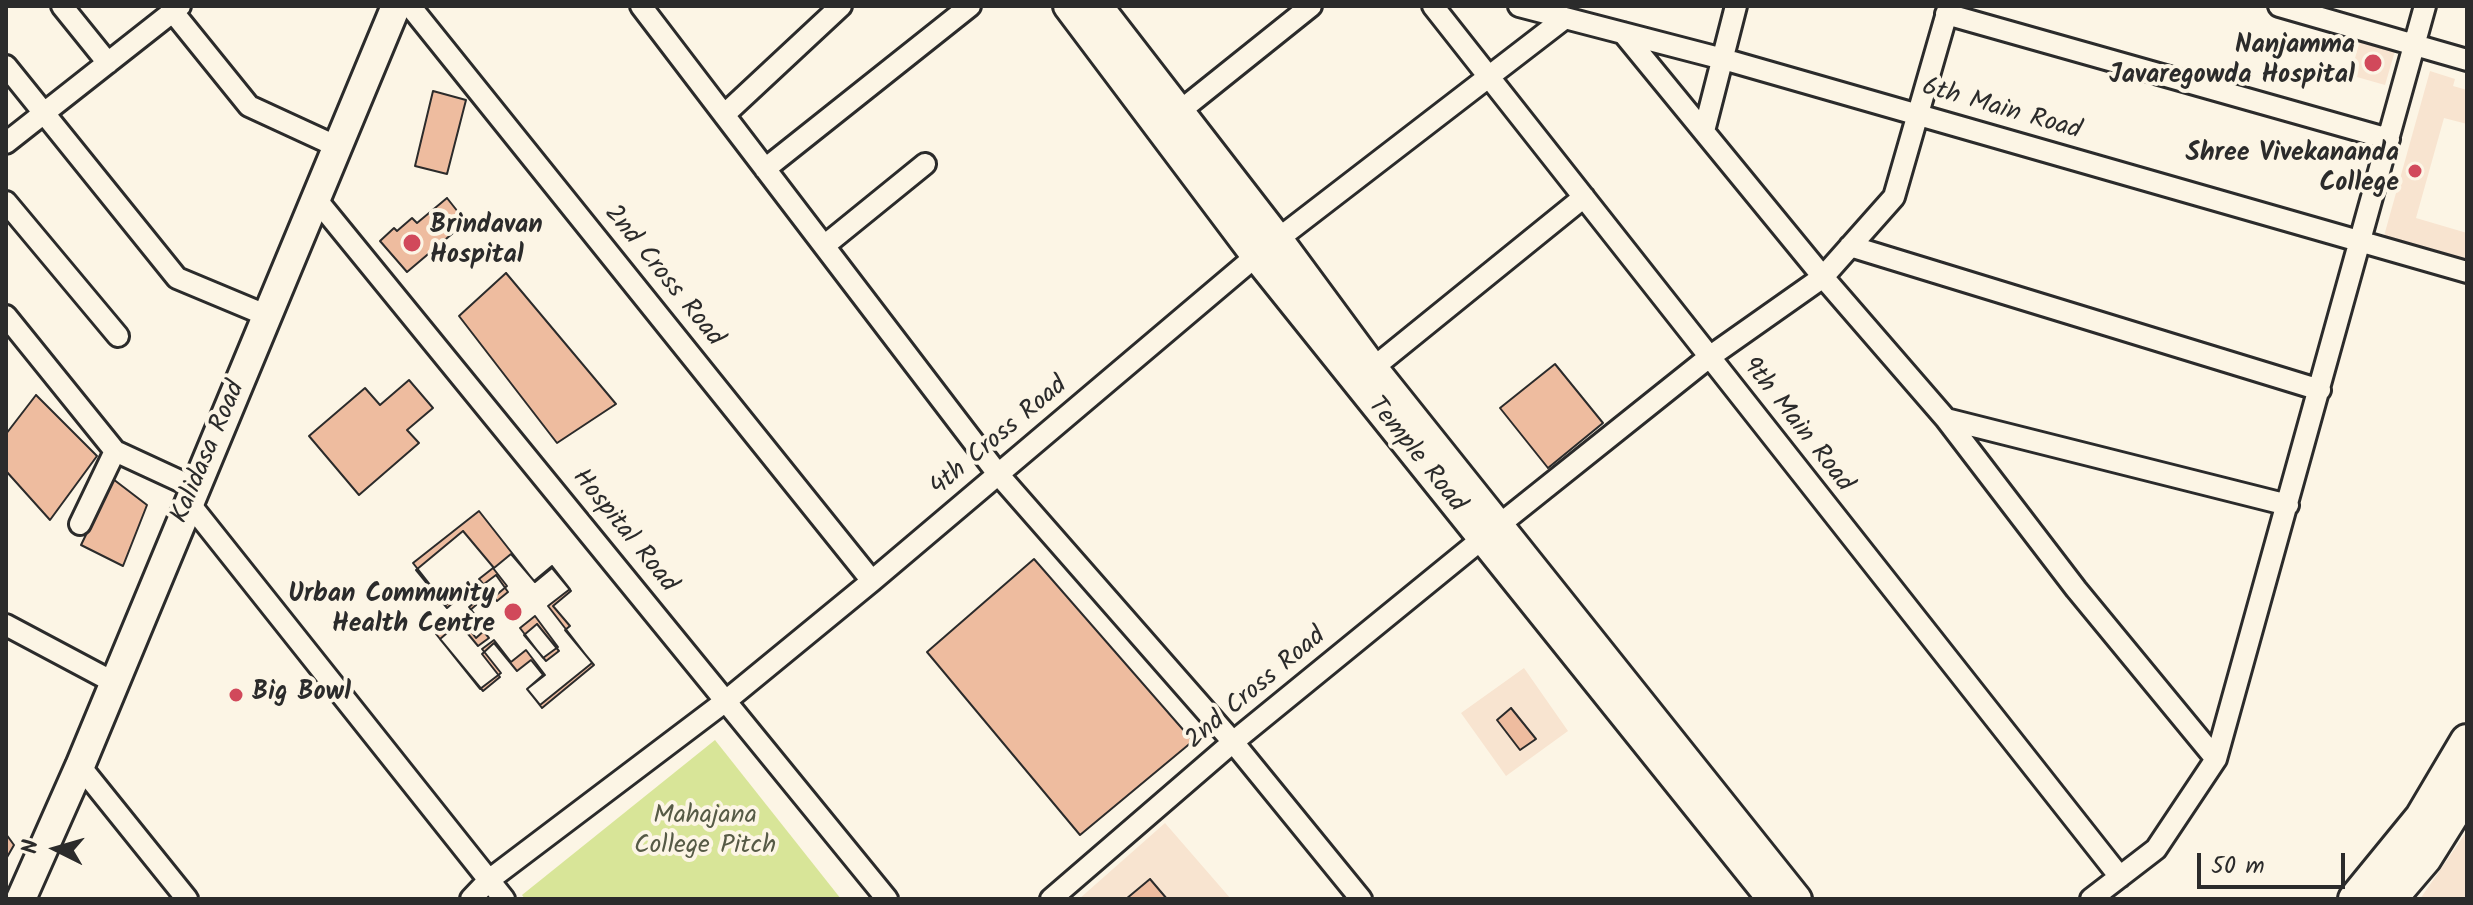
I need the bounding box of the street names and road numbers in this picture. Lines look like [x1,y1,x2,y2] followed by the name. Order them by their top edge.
[1918,73,2084,149] street label: 6th Main Road
[595,200,729,354] street label: 2nd Cross Road
[1734,352,1858,500] street label: 9th Main Road
[925,372,1075,504] street label: 4th Cross Road
[166,377,254,529] street label: Kalidasa Road
[1359,392,1471,520] street label: Temple Road
[564,464,682,600] street label: Hospital Road
[1181,622,1333,758] street label: 2nd Cross Road

